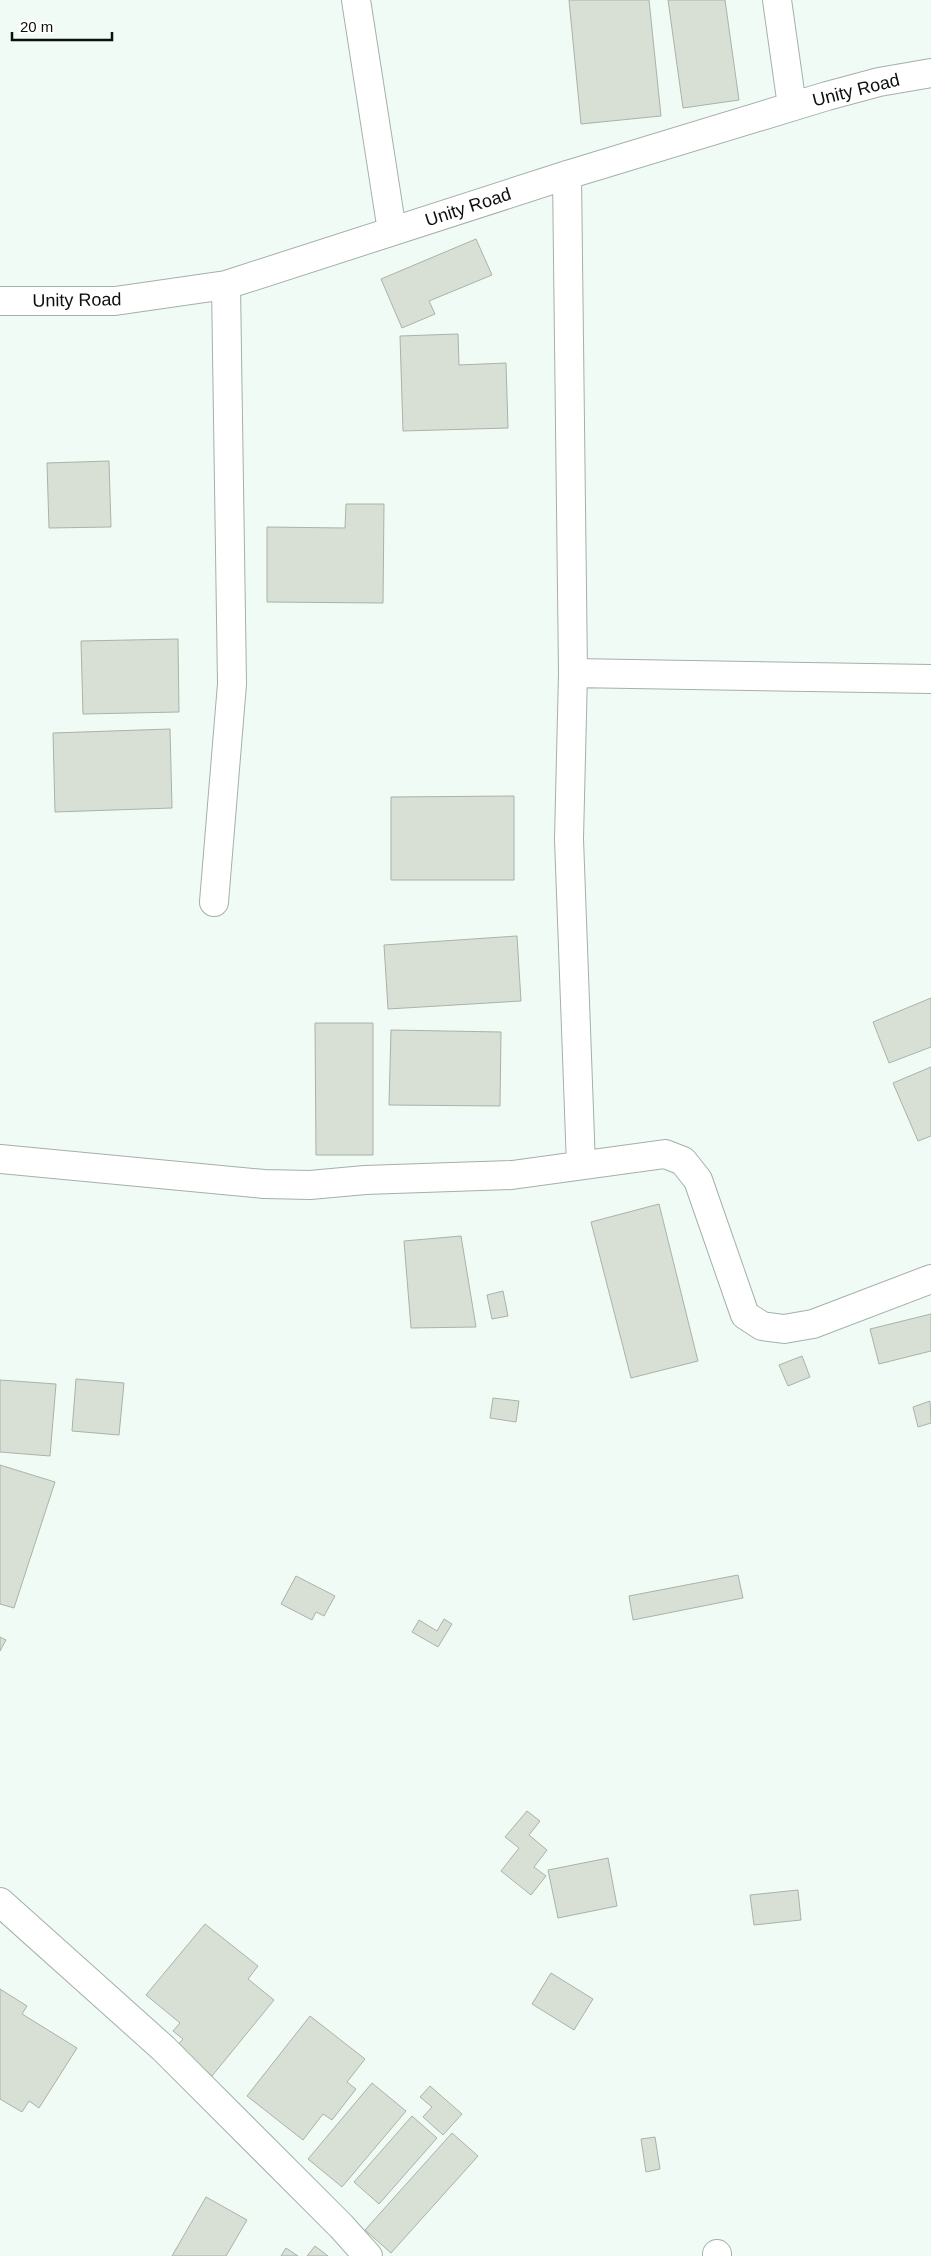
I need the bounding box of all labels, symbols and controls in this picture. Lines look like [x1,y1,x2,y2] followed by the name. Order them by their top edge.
[12,10,112,42] scale bar
[20,18,53,35] text: 20 m
[810,70,902,110] street label: Unity Road
[423,184,513,230] street label: Unity Road
[32,289,122,311] street label: Unity Road

